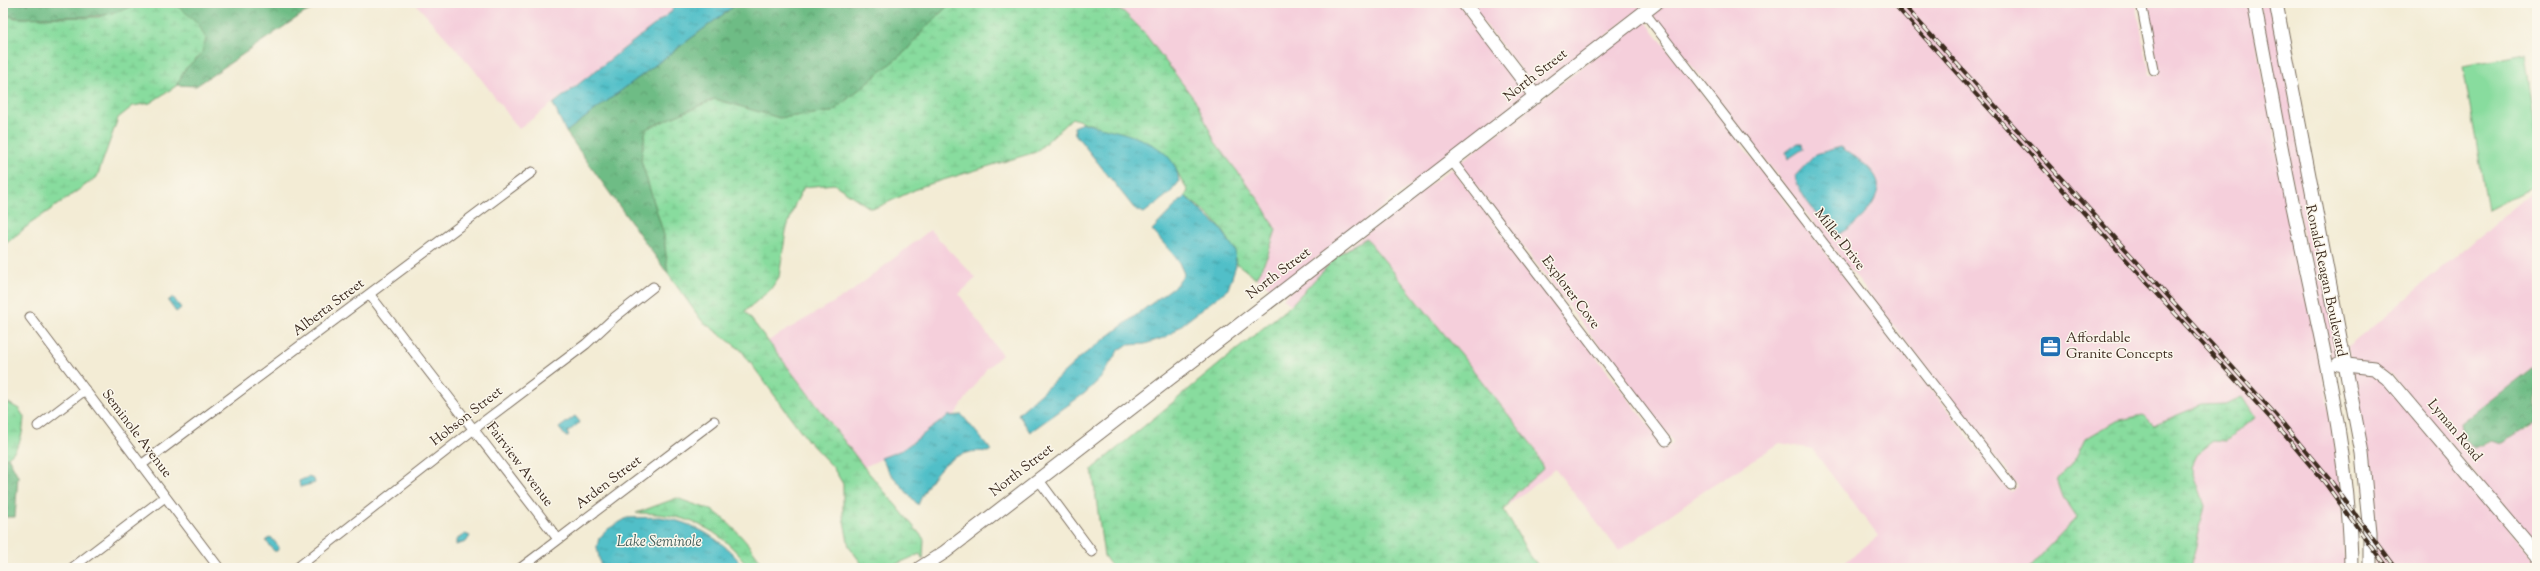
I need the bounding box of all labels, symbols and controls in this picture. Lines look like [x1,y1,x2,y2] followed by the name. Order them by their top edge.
[1500,45,1572,107] street label: North Street
[2299,203,2351,359] street label: Ronald Reagan Boulevard
[1809,205,1869,275] street label: Miller Drive
[1243,243,1316,305] street label: North Street
[1536,252,1604,334] street label: Explorer Cove
[289,274,369,342] street label: Alberta Street
[2066,329,2173,365] place label: Affordable Granite Concepts
[2037,334,2063,360] office icon: Affordable Granite Concepts
[427,382,508,452] street label: Hobson Street
[96,386,176,482] street label: Seminole Avenue
[2422,396,2486,467] street label: Lyman Road
[481,419,557,511] street label: Fairview Avenue
[986,440,1058,502] street label: North Street
[572,451,646,514] street label: Arden Street
[616,532,702,553] water label: Lake Seminole

